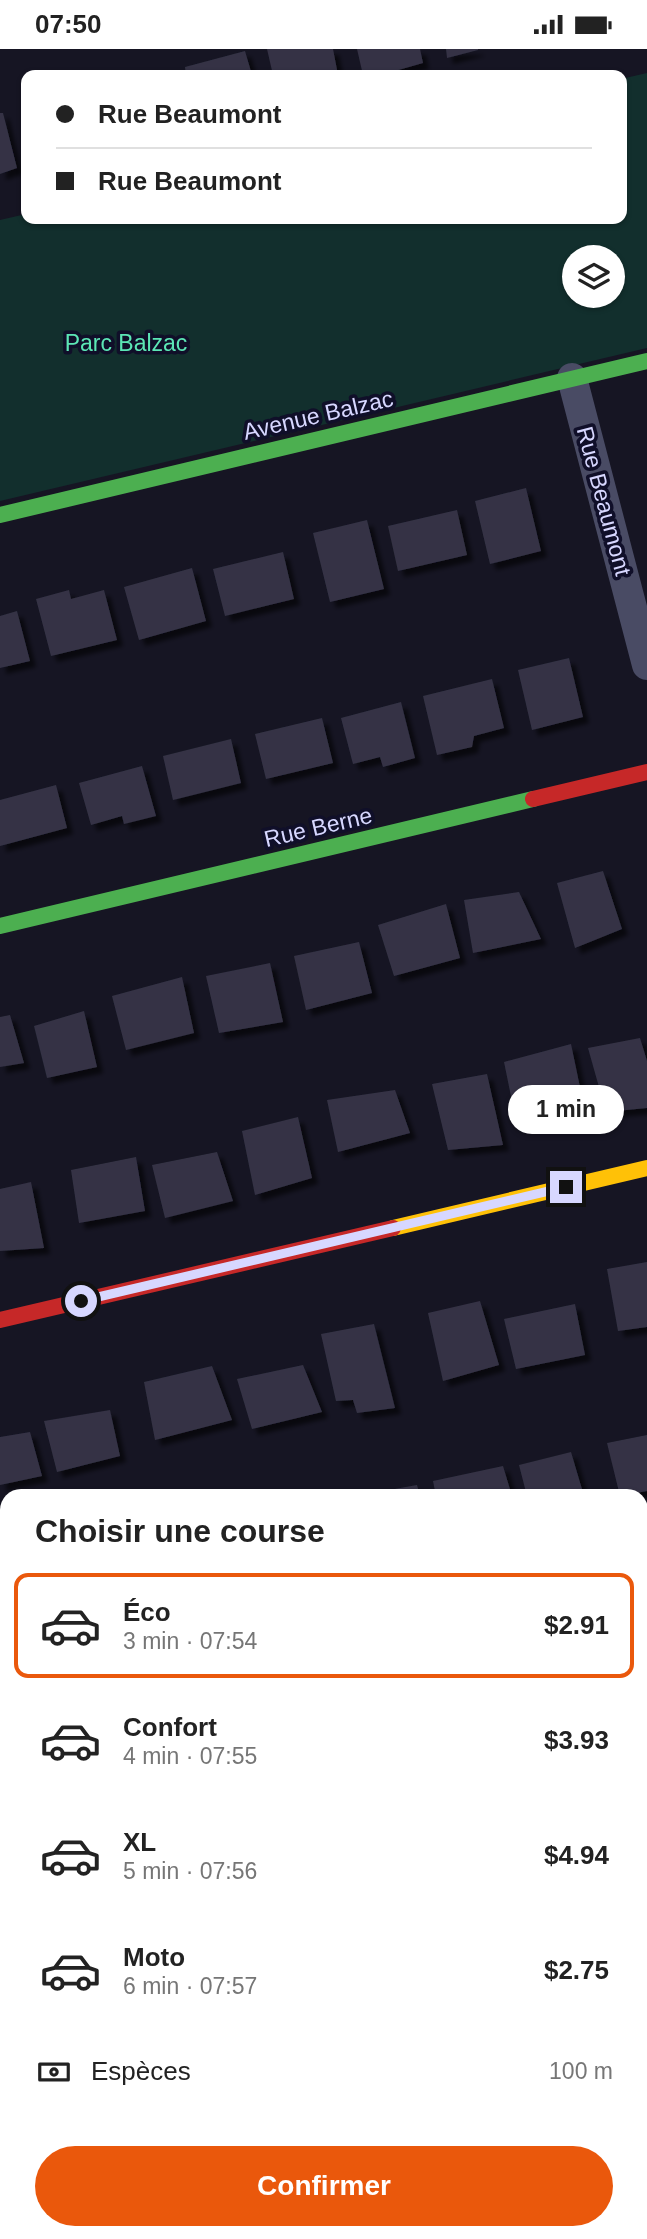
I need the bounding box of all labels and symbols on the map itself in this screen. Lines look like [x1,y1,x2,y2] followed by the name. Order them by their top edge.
[65,330,187,356] park label: Parc Balzac
[241,385,395,445] street label: Avenue Balzac
[572,424,637,579] street label: Rue Beaumont
[262,802,374,852] street label: Rue Berne
[508,1085,624,1135] callout: 1 min
[550,1171,582,1203] route end
[65,1285,97,1317] route start

